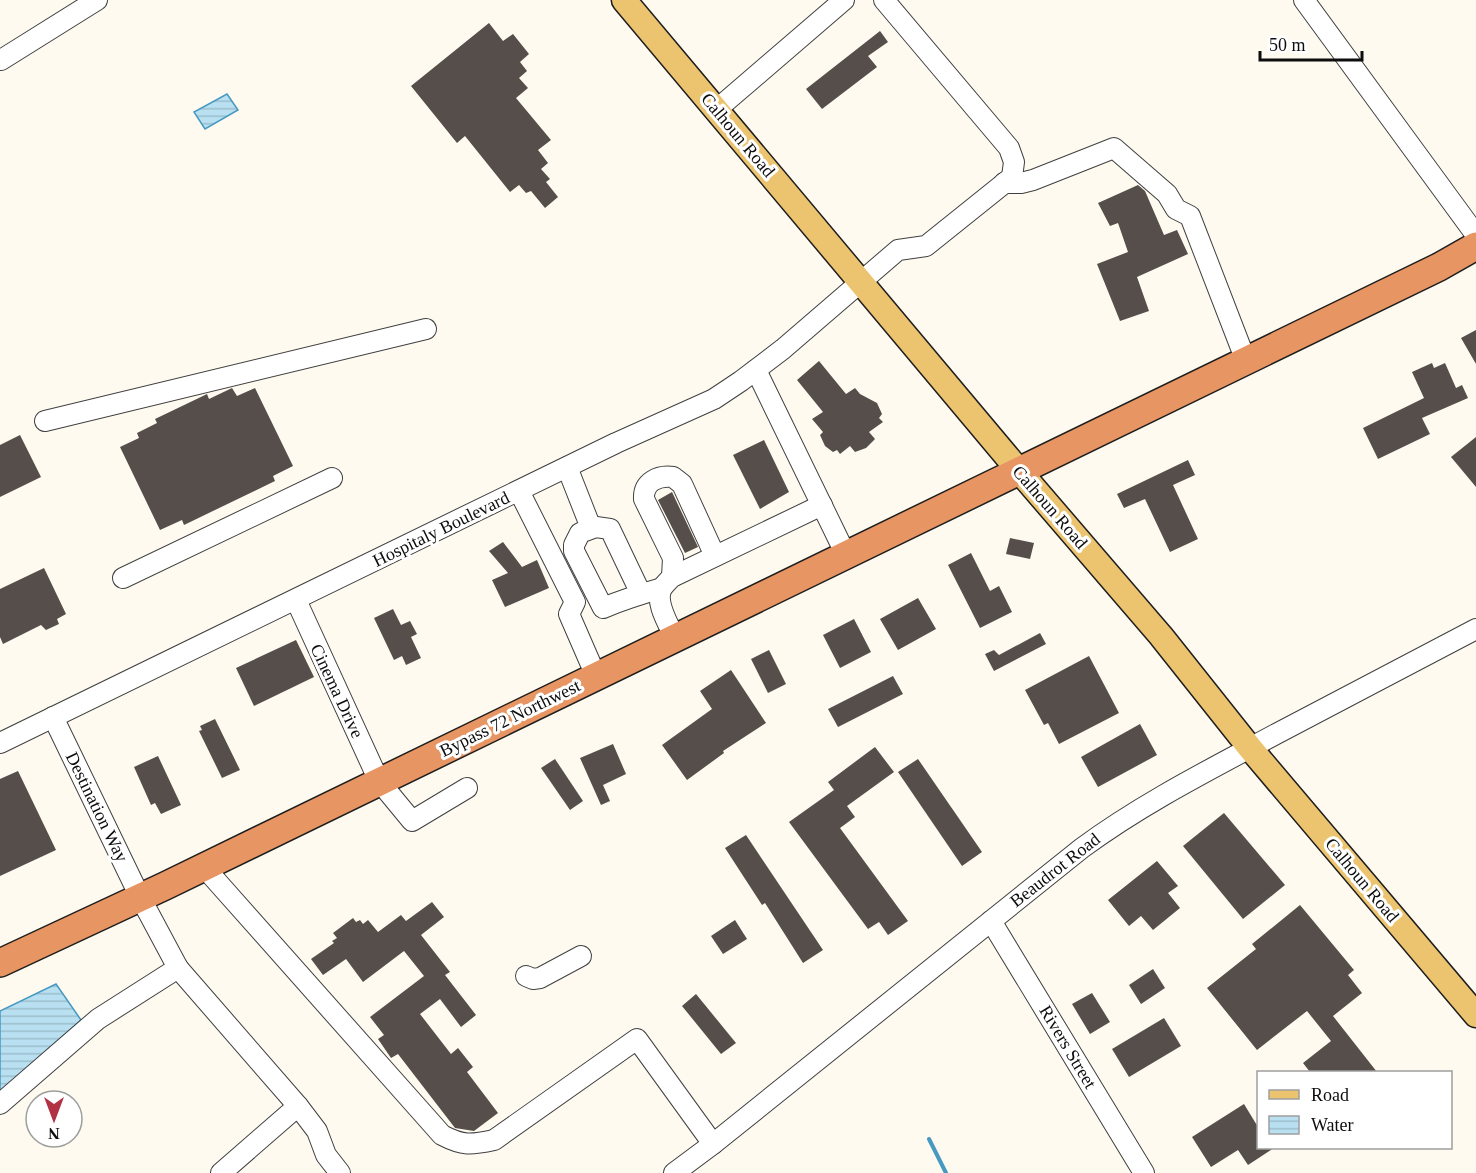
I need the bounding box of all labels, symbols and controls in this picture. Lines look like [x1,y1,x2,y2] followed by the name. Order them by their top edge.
[1260,24,1362,62] scale bar
[1269,35,1306,55] text: 50 m
[697,89,779,181] street label: Calhoun Road
[1009,461,1091,553] street label: Calhoun Road
[369,487,513,571] street label: Hospitaly Boulevard
[306,641,368,741] street label: Cinema Drive
[436,675,584,761] street label: Bypass 72 Northwest
[62,749,132,865] street label: Destination Way
[1006,829,1104,911] street label: Beaudrot Road
[1321,834,1403,926] street label: Calhoun Road
[1035,1002,1101,1092] street label: Rivers Street
[1257,1071,1452,1149] legend
[1311,1085,1349,1105] text: Road
[24,1089,84,1149] north arrow
[1311,1115,1354,1135] text: Water
[48,1125,60,1142] text: N

